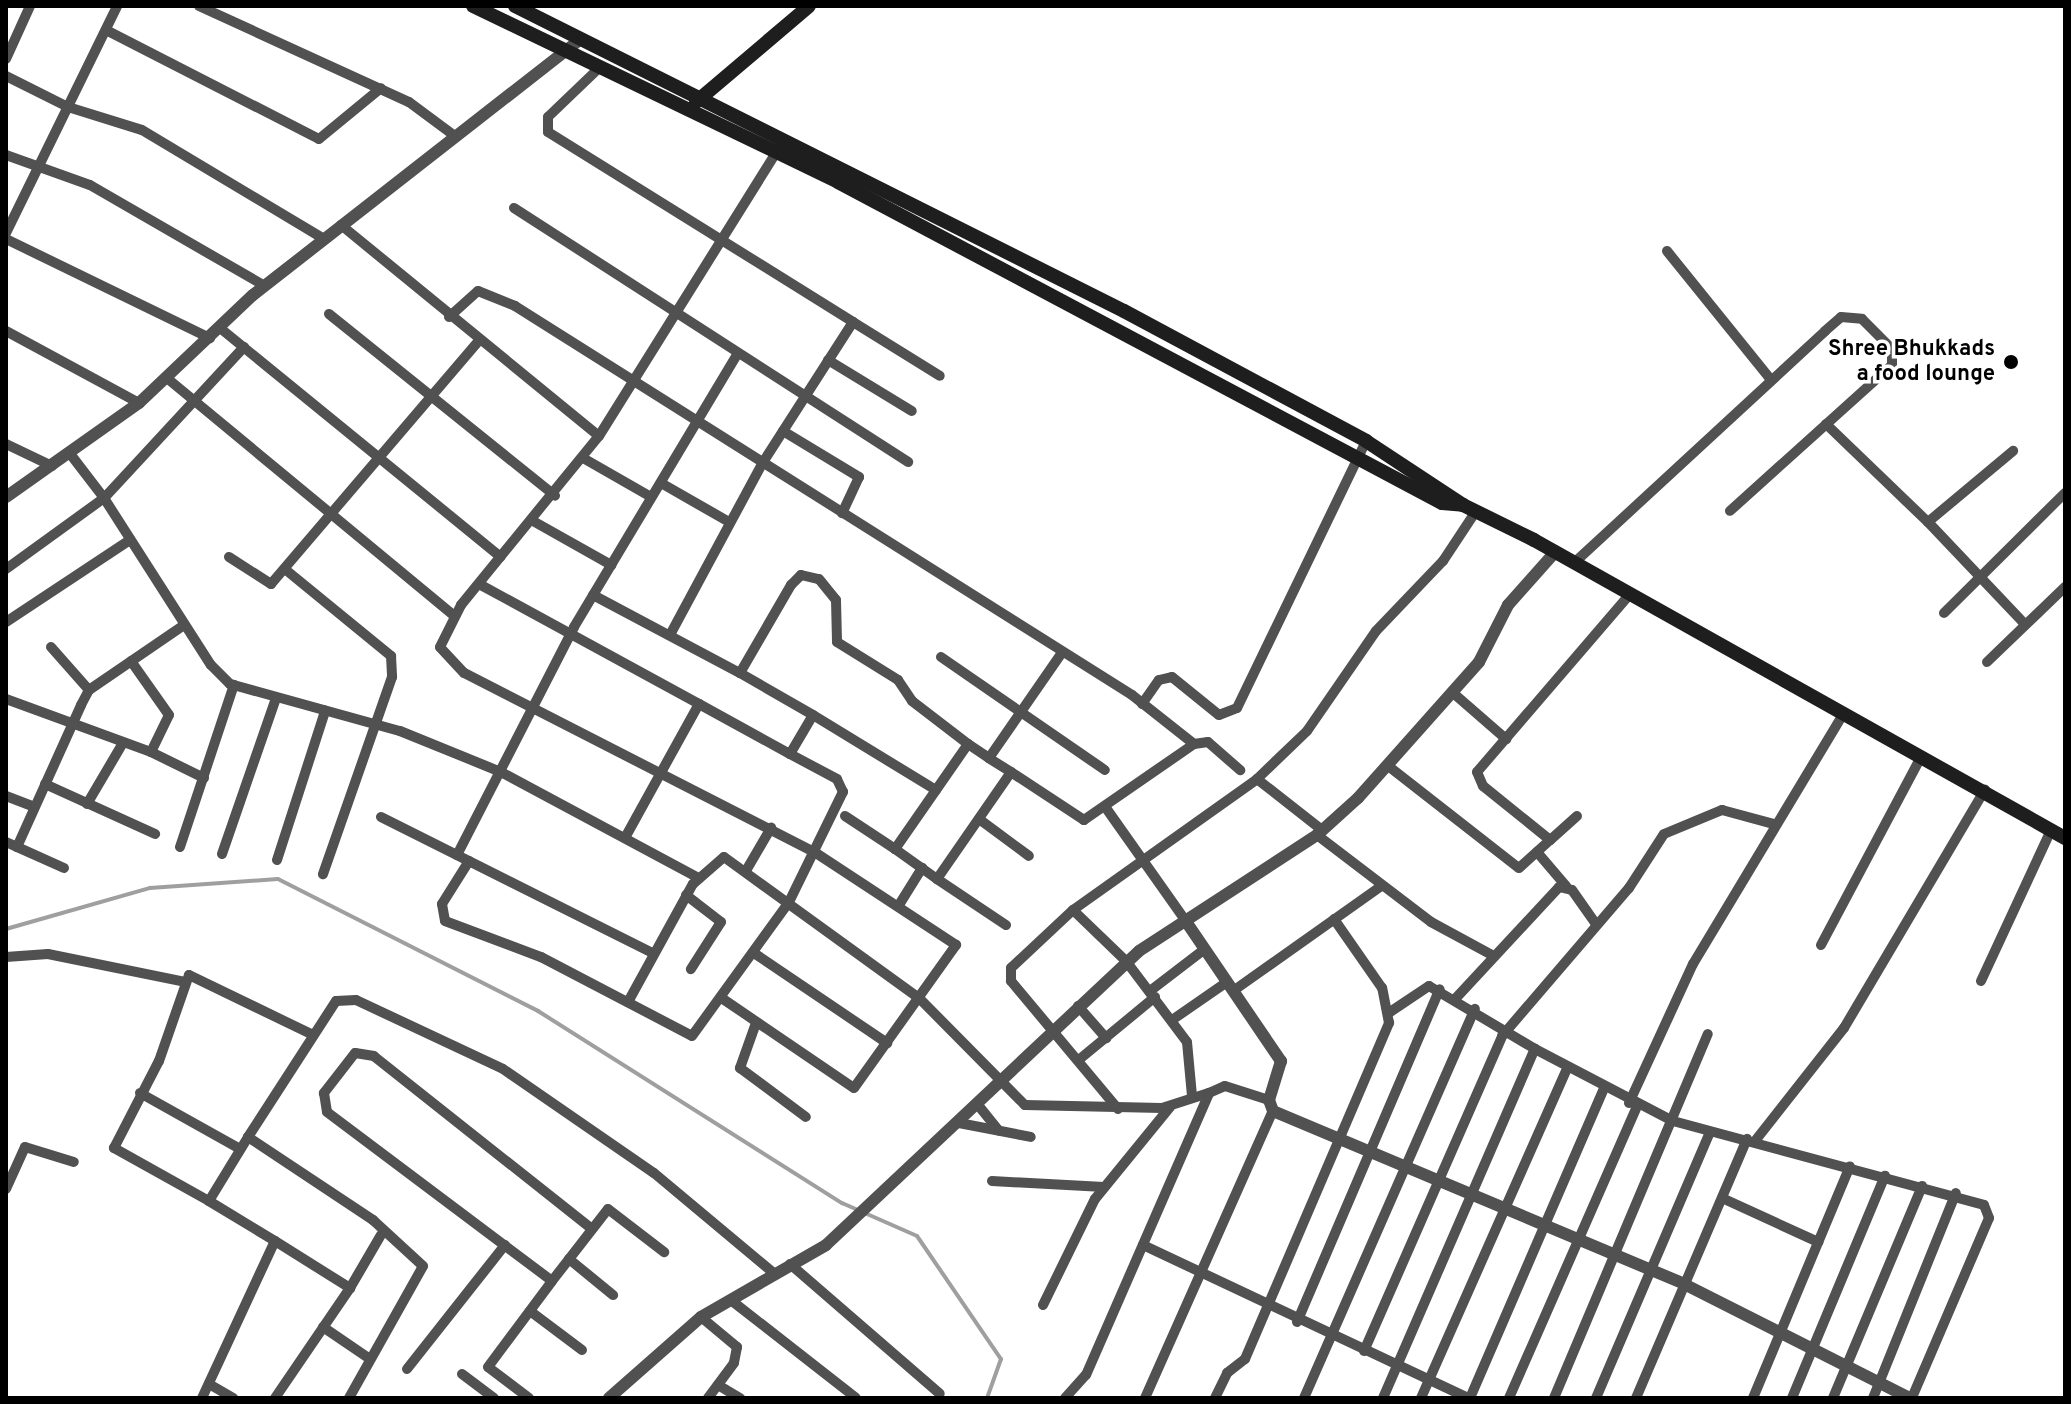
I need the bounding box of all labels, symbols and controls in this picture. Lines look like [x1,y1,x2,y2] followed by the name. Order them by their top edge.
[1828,336,1995,388] place label: Shree Bhukkads a food lounge
[2002,353,2020,371] marker: Shree Bhukkads a food lounge

